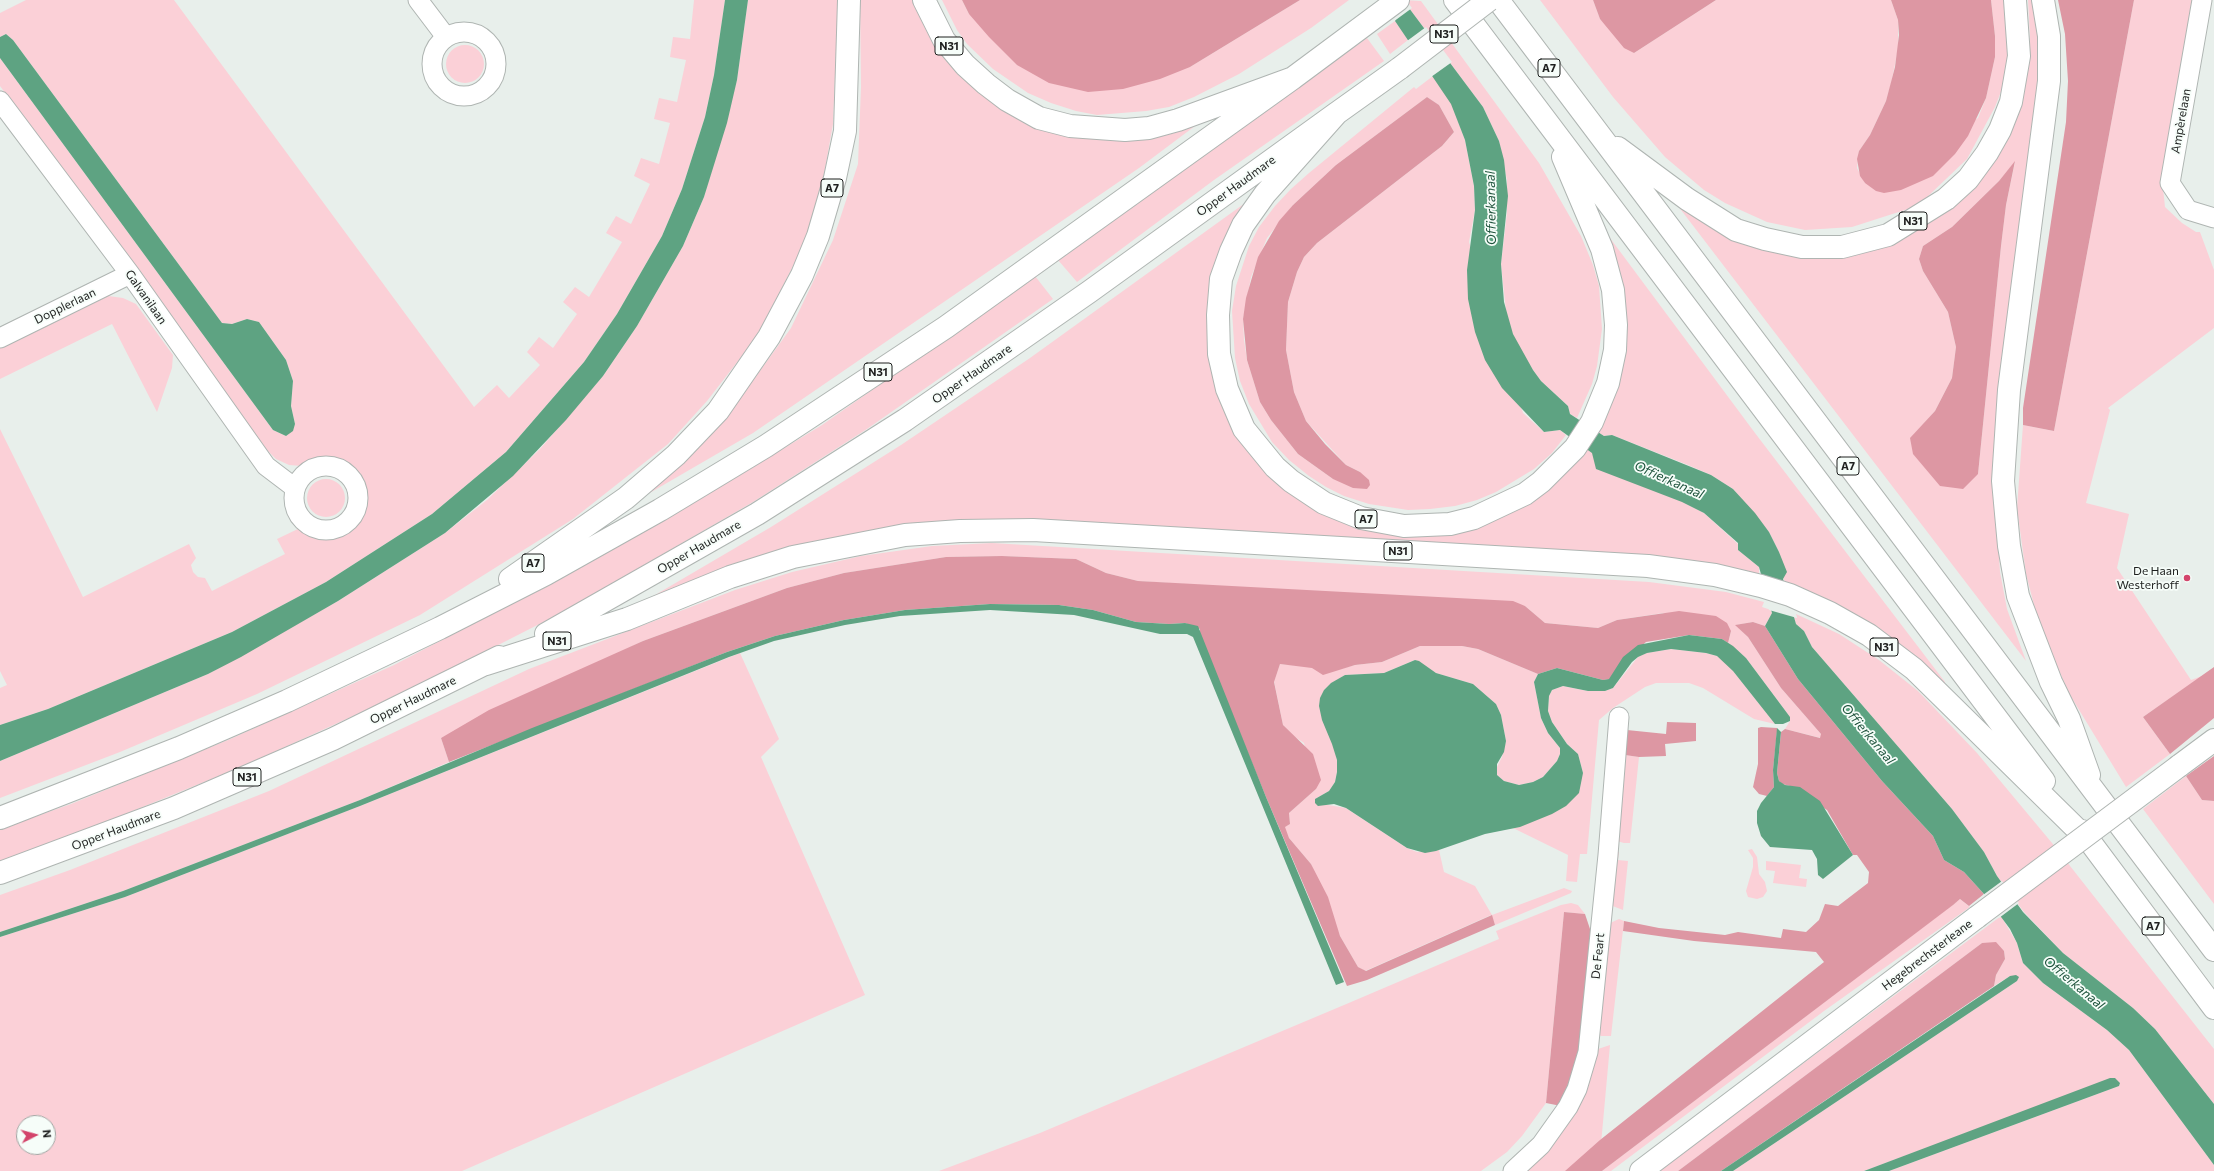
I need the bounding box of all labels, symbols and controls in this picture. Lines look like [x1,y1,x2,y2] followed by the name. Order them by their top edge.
[1430,25,1458,43] road number: N31
[935,37,963,55] road number: N31
[1538,59,1560,77] road number: A7
[2168,87,2194,155] street label: Ampèrelaan
[1194,153,1278,219] street label: Opper Haudmare
[1483,171,1499,245] water label: Offierkanaal
[821,179,843,197] road number: A7
[1899,212,1927,230] road number: N31
[122,267,170,327] street label: Galvanilaan
[32,285,98,327] street label: Dopplerlaan
[929,341,1015,407] street label: Opper Haudmare
[864,363,892,381] road number: N31
[1837,457,1859,475] road number: A7
[1632,458,1706,502] water label: Offierkanaal
[1355,510,1377,528] road number: A7
[655,517,743,577] street label: Opper Haudmare
[1384,542,1412,560] road number: N31
[522,554,544,572] road number: A7
[2117,564,2179,592] place label: De Haan Westerhoff
[2182,573,2192,583] marker: De Haan Westerhoff
[543,632,571,650] road number: N31
[1870,638,1898,656] road number: N31
[368,673,458,727] street label: Opper Haudmare
[1838,701,1898,767] water label: Offierkanaal
[233,768,261,786] road number: N31
[70,806,162,854] street label: Opper Haudmare
[1879,916,1975,994] street label: Hegebrechsterleane
[2142,917,2164,935] road number: A7
[1588,932,1608,980] street label: De Feart
[2041,953,2107,1013] water label: Offierkanaal
[16,1115,56,1155] north arrow
[41,1129,54,1139] text: N

